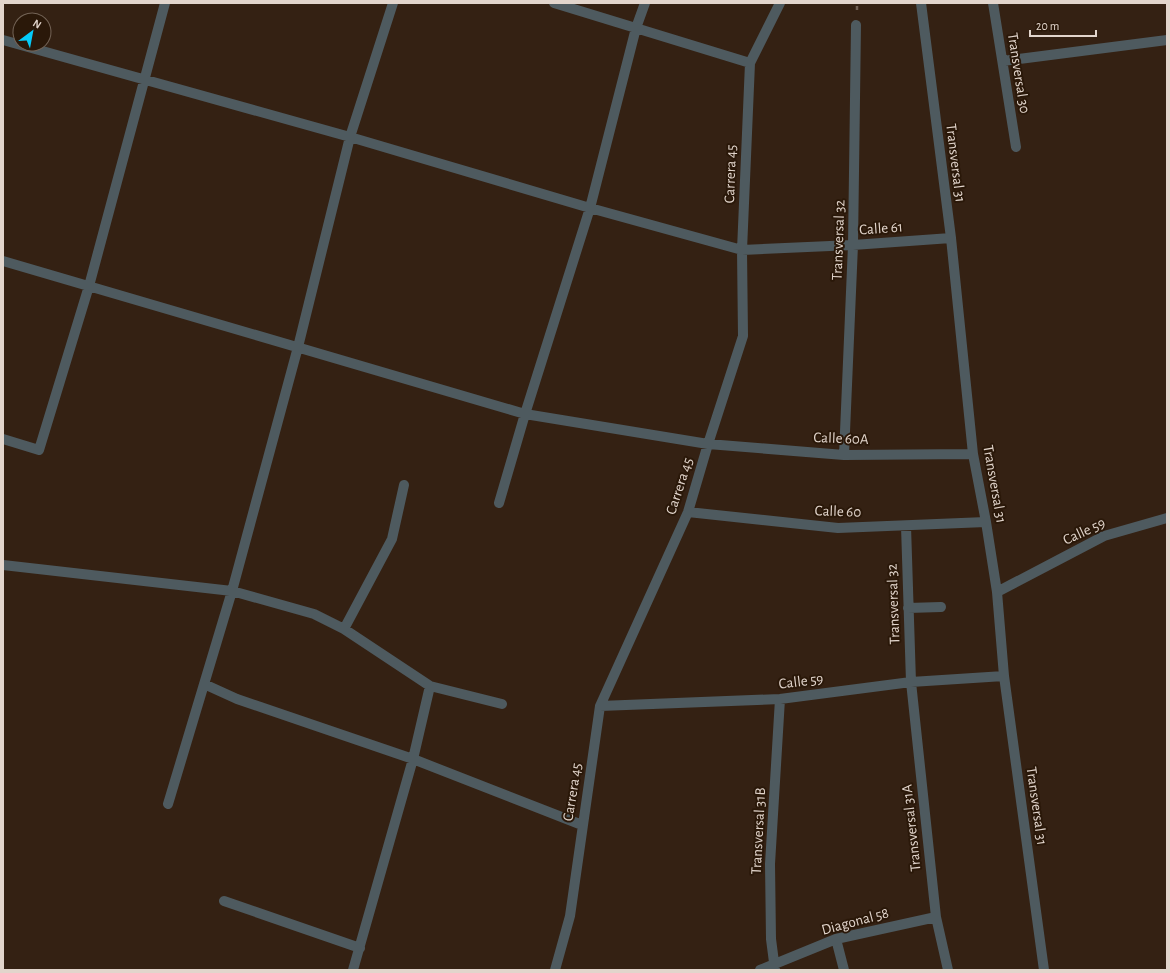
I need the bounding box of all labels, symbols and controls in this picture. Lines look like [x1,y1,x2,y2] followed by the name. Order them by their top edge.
[12,12,52,52] north arrow
[1030,12,1096,38] scale bar
[31,17,43,31] text: N
[1036,20,1059,32] text: 20 m
[1005,32,1032,115] street label: Transversal 30
[943,123,968,203] street label: Transversal 31
[722,144,739,204] street label: Carrera 45
[830,199,847,281] street label: Transversal 32
[859,219,903,238] street label: Calle 61
[813,430,869,447] street label: Calle 60A
[980,444,1009,524] street label: Transversal 31
[663,456,696,516] street label: Carrera 45
[814,503,862,520] street label: Calle 60
[1061,515,1108,548] street label: Calle 59
[885,563,902,645] street label: Transversal 32
[778,671,824,692] street label: Calle 59
[560,762,584,822] street label: Carrera 45
[1024,766,1049,846] street label: Transversal 31
[899,783,924,872] street label: Transversal 31A
[749,787,768,875] street label: Transversal 31B
[820,905,890,938] street label: Diagonal 58

